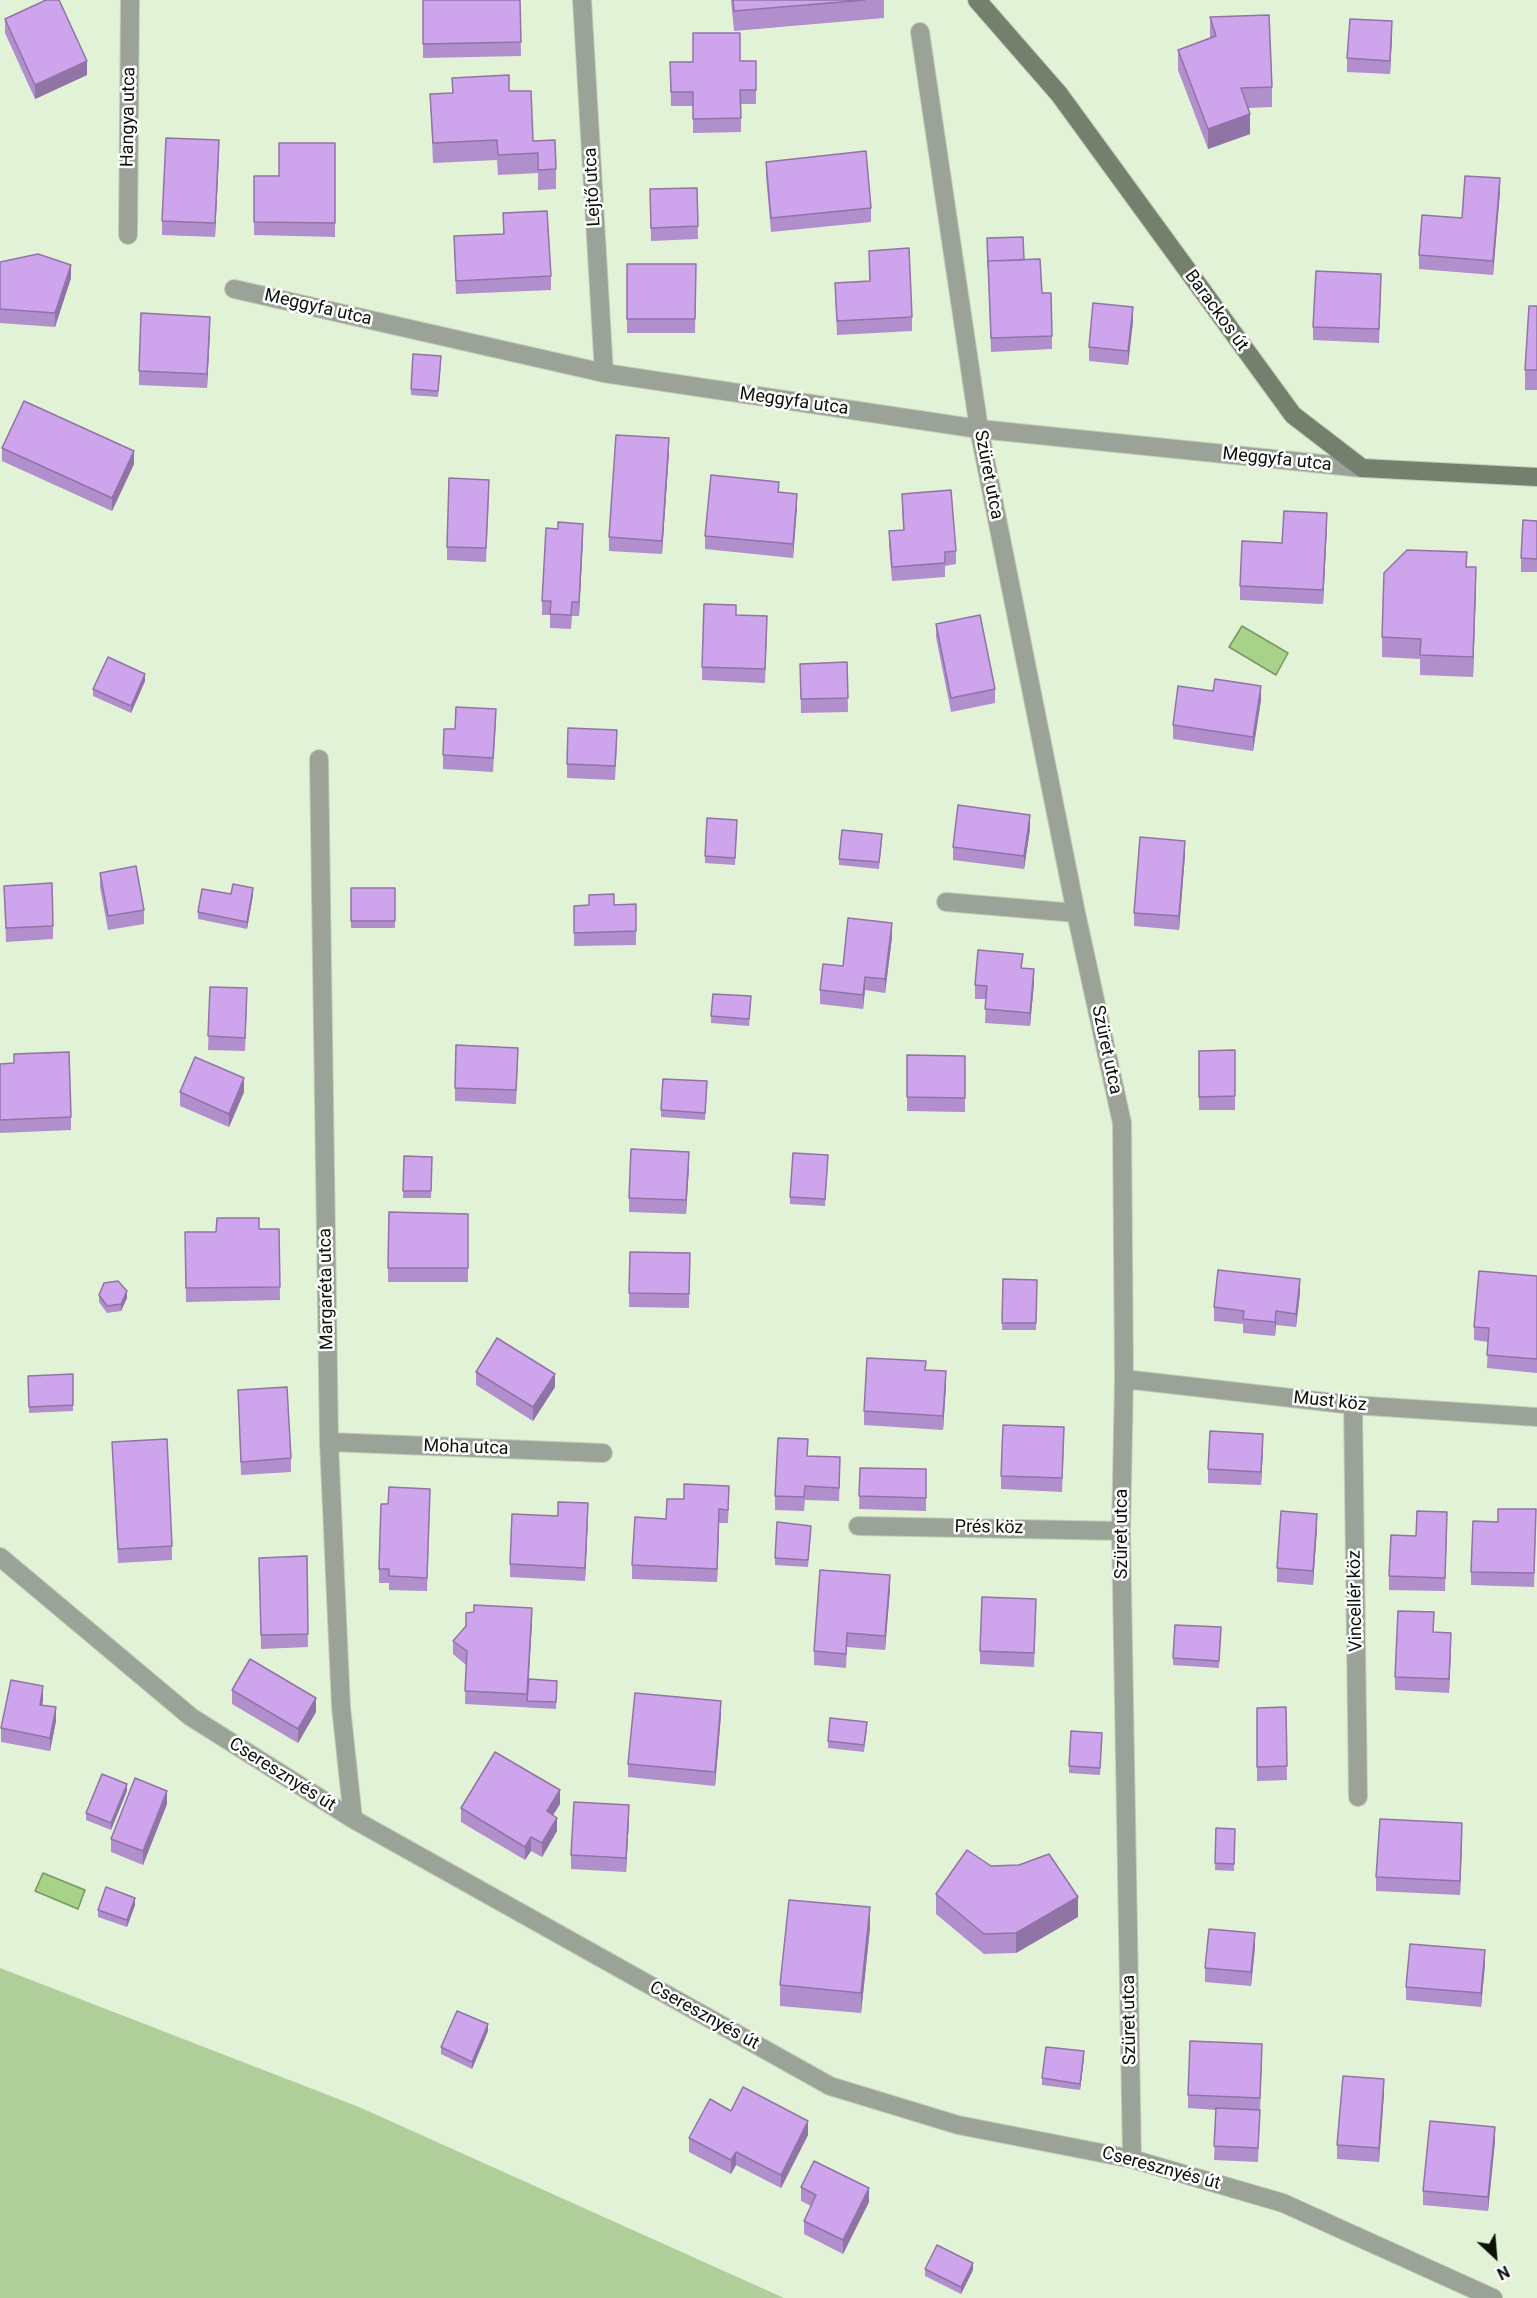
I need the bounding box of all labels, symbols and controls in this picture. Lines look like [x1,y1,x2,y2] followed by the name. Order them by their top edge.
[117,67,141,167] street label: Hangya utca
[580,147,606,227] street label: Lejtő utca
[1179,266,1253,356] street label: Barackos út
[262,285,374,331] street label: Meggyfa utca
[738,384,850,420] street label: Meggyfa utca
[969,429,1007,521] street label: Szüret utca
[1221,444,1333,476] street label: Meggyfa utca
[1086,1004,1126,1096] street label: Szüret utca
[315,1228,339,1350] street label: Margaréta utca
[1292,1387,1368,1417] street label: Must köz
[423,1436,509,1460] street label: Moha utca
[1111,1489,1133,1579] street label: Szüret utca
[954,1517,1024,1539] street label: Prés köz
[1344,1550,1368,1652] street label: Vincellér köz
[225,1734,339,1816] street label: Cseresznyés út
[1118,1975,1142,2065] street label: Szüret utca
[646,1977,762,2055] street label: Cseresznyés út
[1099,2143,1223,2195] street label: Cseresznyés út
[1465,2226,1525,2286] north arrow
[1494,2262,1512,2284] text: N

